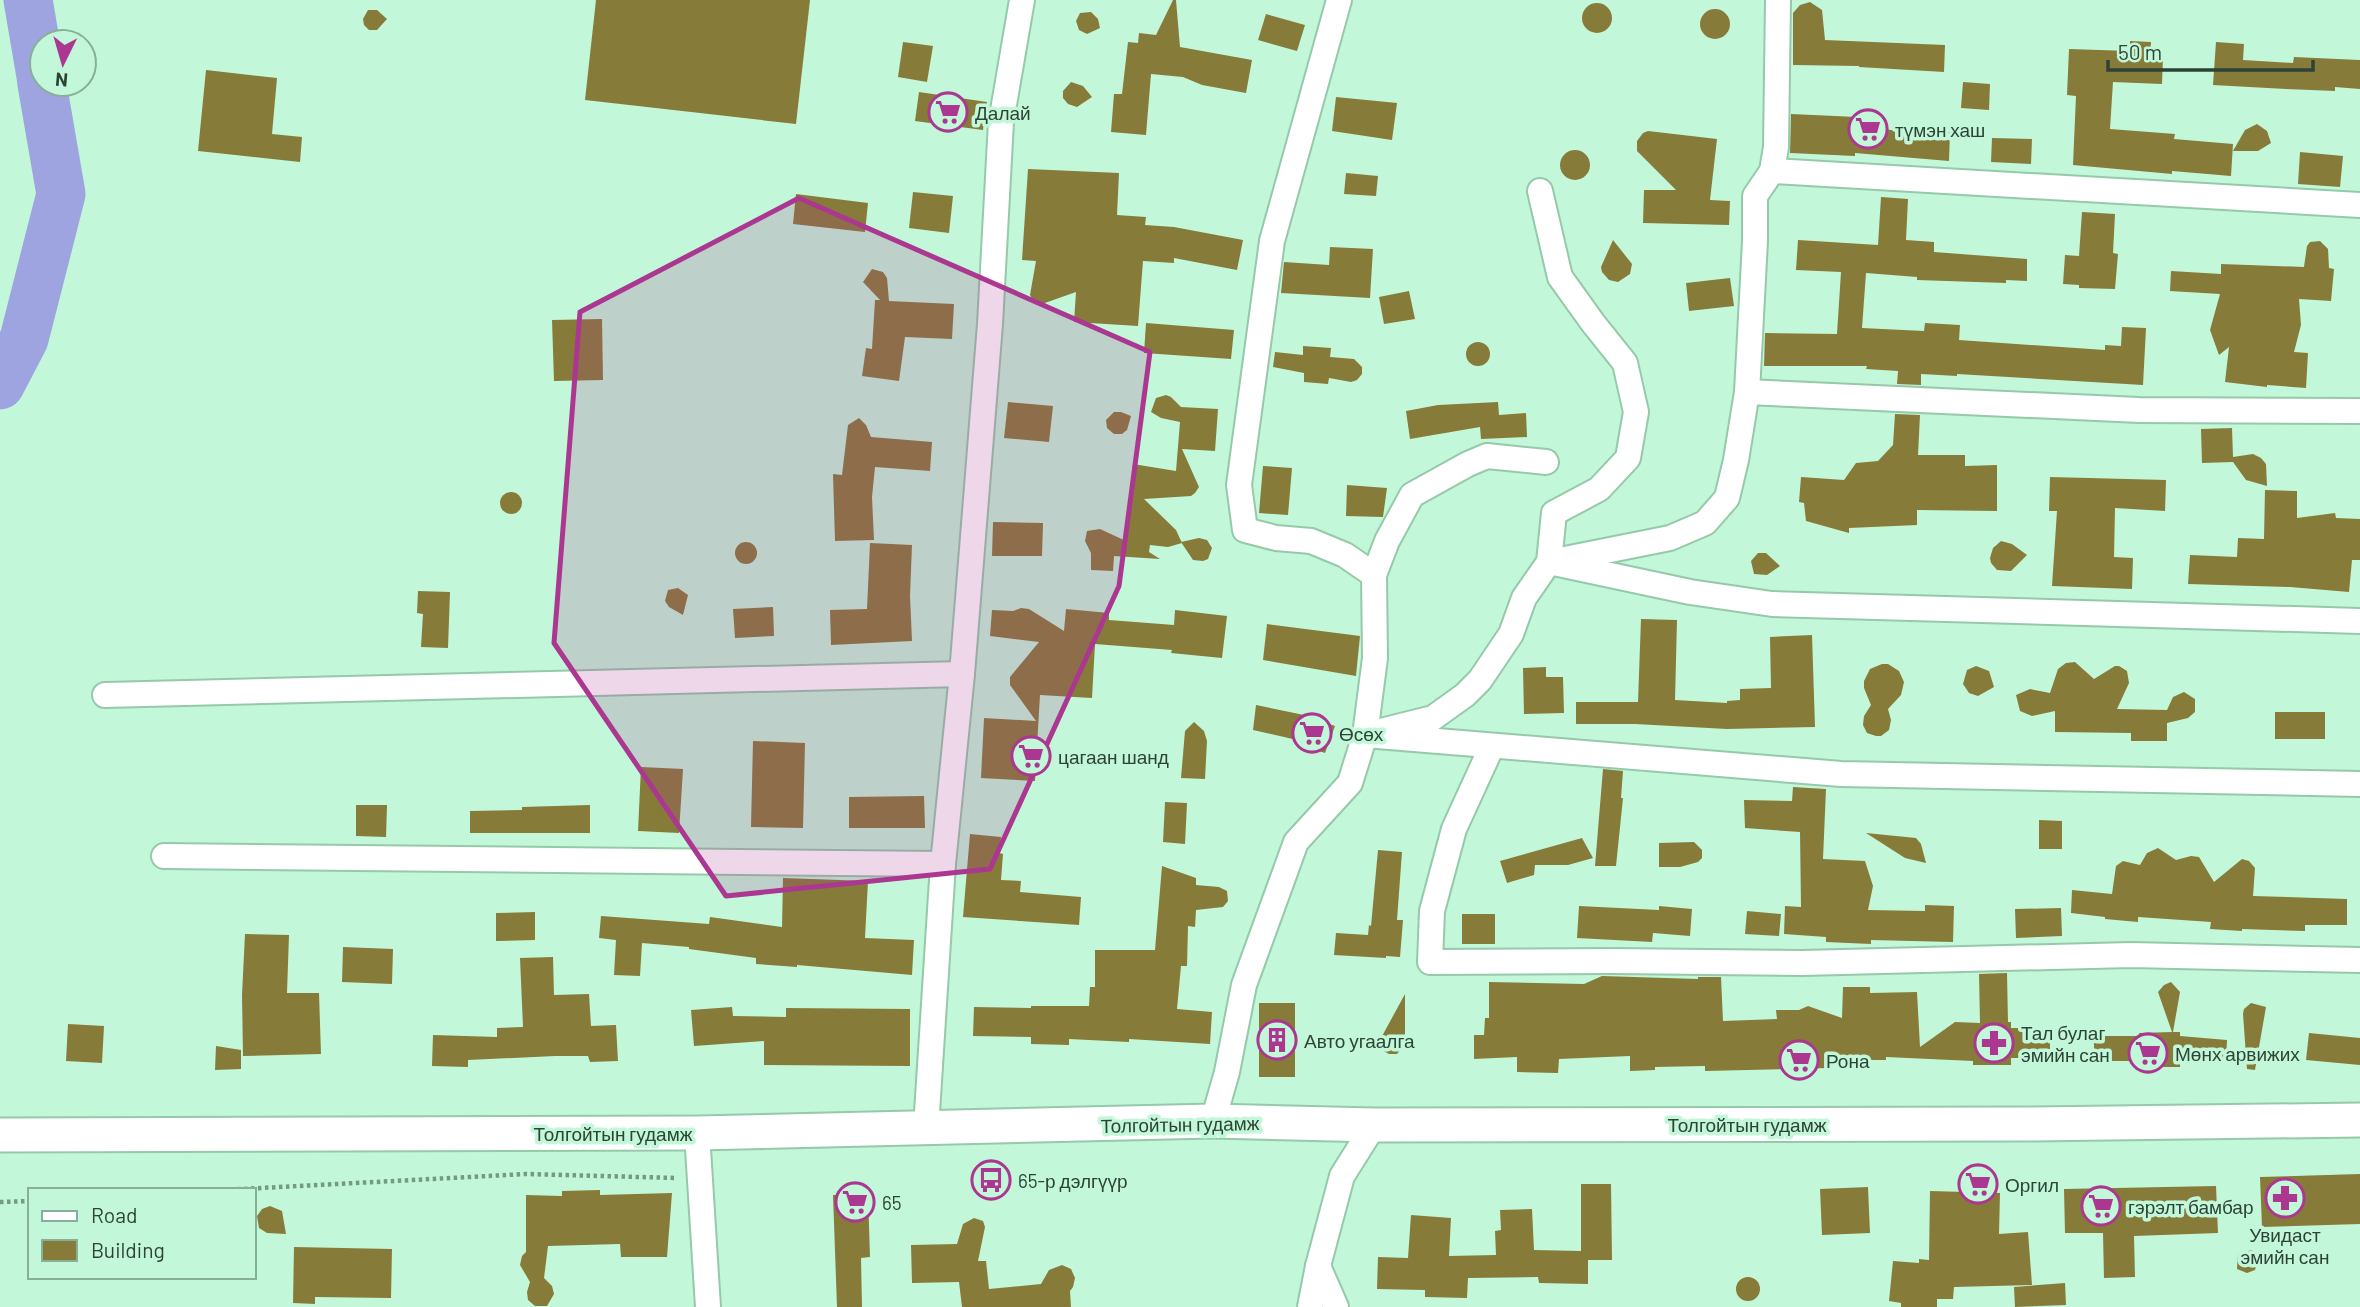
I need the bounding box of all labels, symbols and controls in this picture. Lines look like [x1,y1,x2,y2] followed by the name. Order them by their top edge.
[28,28,98,98] north arrow
[2108,28,2313,72] scale bar
[2118,39,2162,64] text: 50 m
[54,68,69,92] text: N
[927,91,969,133] supermarket icon: Далай
[975,101,1031,124] place label: Далай
[1847,108,1889,150] supermarket icon: түмэн хаш
[1895,118,1985,141] place label: түмэн хаш
[1291,712,1333,754] supermarket icon: Өсөх
[1339,722,1384,745] place label: Өсөх
[1010,735,1052,777] supermarket icon: цагаан шанд
[1058,745,1169,768] place label: цагаан шанд
[1256,1019,1298,1061] building icon: Авто угаалга
[2021,1021,2110,1066] place label: Тал булаг эмийн сан
[1973,1022,2015,1064] pharmacy icon: Тал булаг эмийн сан
[1304,1029,1415,1052] place label: Авто угаалга
[2127,1032,2169,1074] supermarket icon: Мөнх арвижих
[1778,1039,1820,1081] supermarket icon: Рона
[2175,1042,2300,1065] place label: Мөнх арвижих
[1826,1049,1870,1072] place label: Рона
[1100,1111,1260,1137] street label: Толгойтын гудамж
[1668,1113,1827,1136] street label: Толгойтын гудамж
[534,1122,693,1145] street label: Толгойтын гудамж
[970,1159,1012,1201] bus stop icon: 65-р дэлгүүр
[1957,1163,1999,1205] supermarket icon: Оргил
[1018,1169,1128,1192] place label: 65-р дэлгүүр
[2005,1173,2059,1196] place label: Оргил
[2264,1177,2306,1219] pharmacy icon: Увидаст эмийн сан
[834,1181,876,1223] supermarket icon: 65
[2080,1185,2122,1227] supermarket icon: гэрэлт бамбар
[28,1188,256,1279] legend
[882,1191,902,1214] place label: 65
[2128,1195,2254,1218] place label: гэрэлт бамбар
[91,1202,137,1227] text: Road
[2241,1223,2329,1268] place label: Увидаст эмийн сан
[91,1237,165,1262] text: Building

